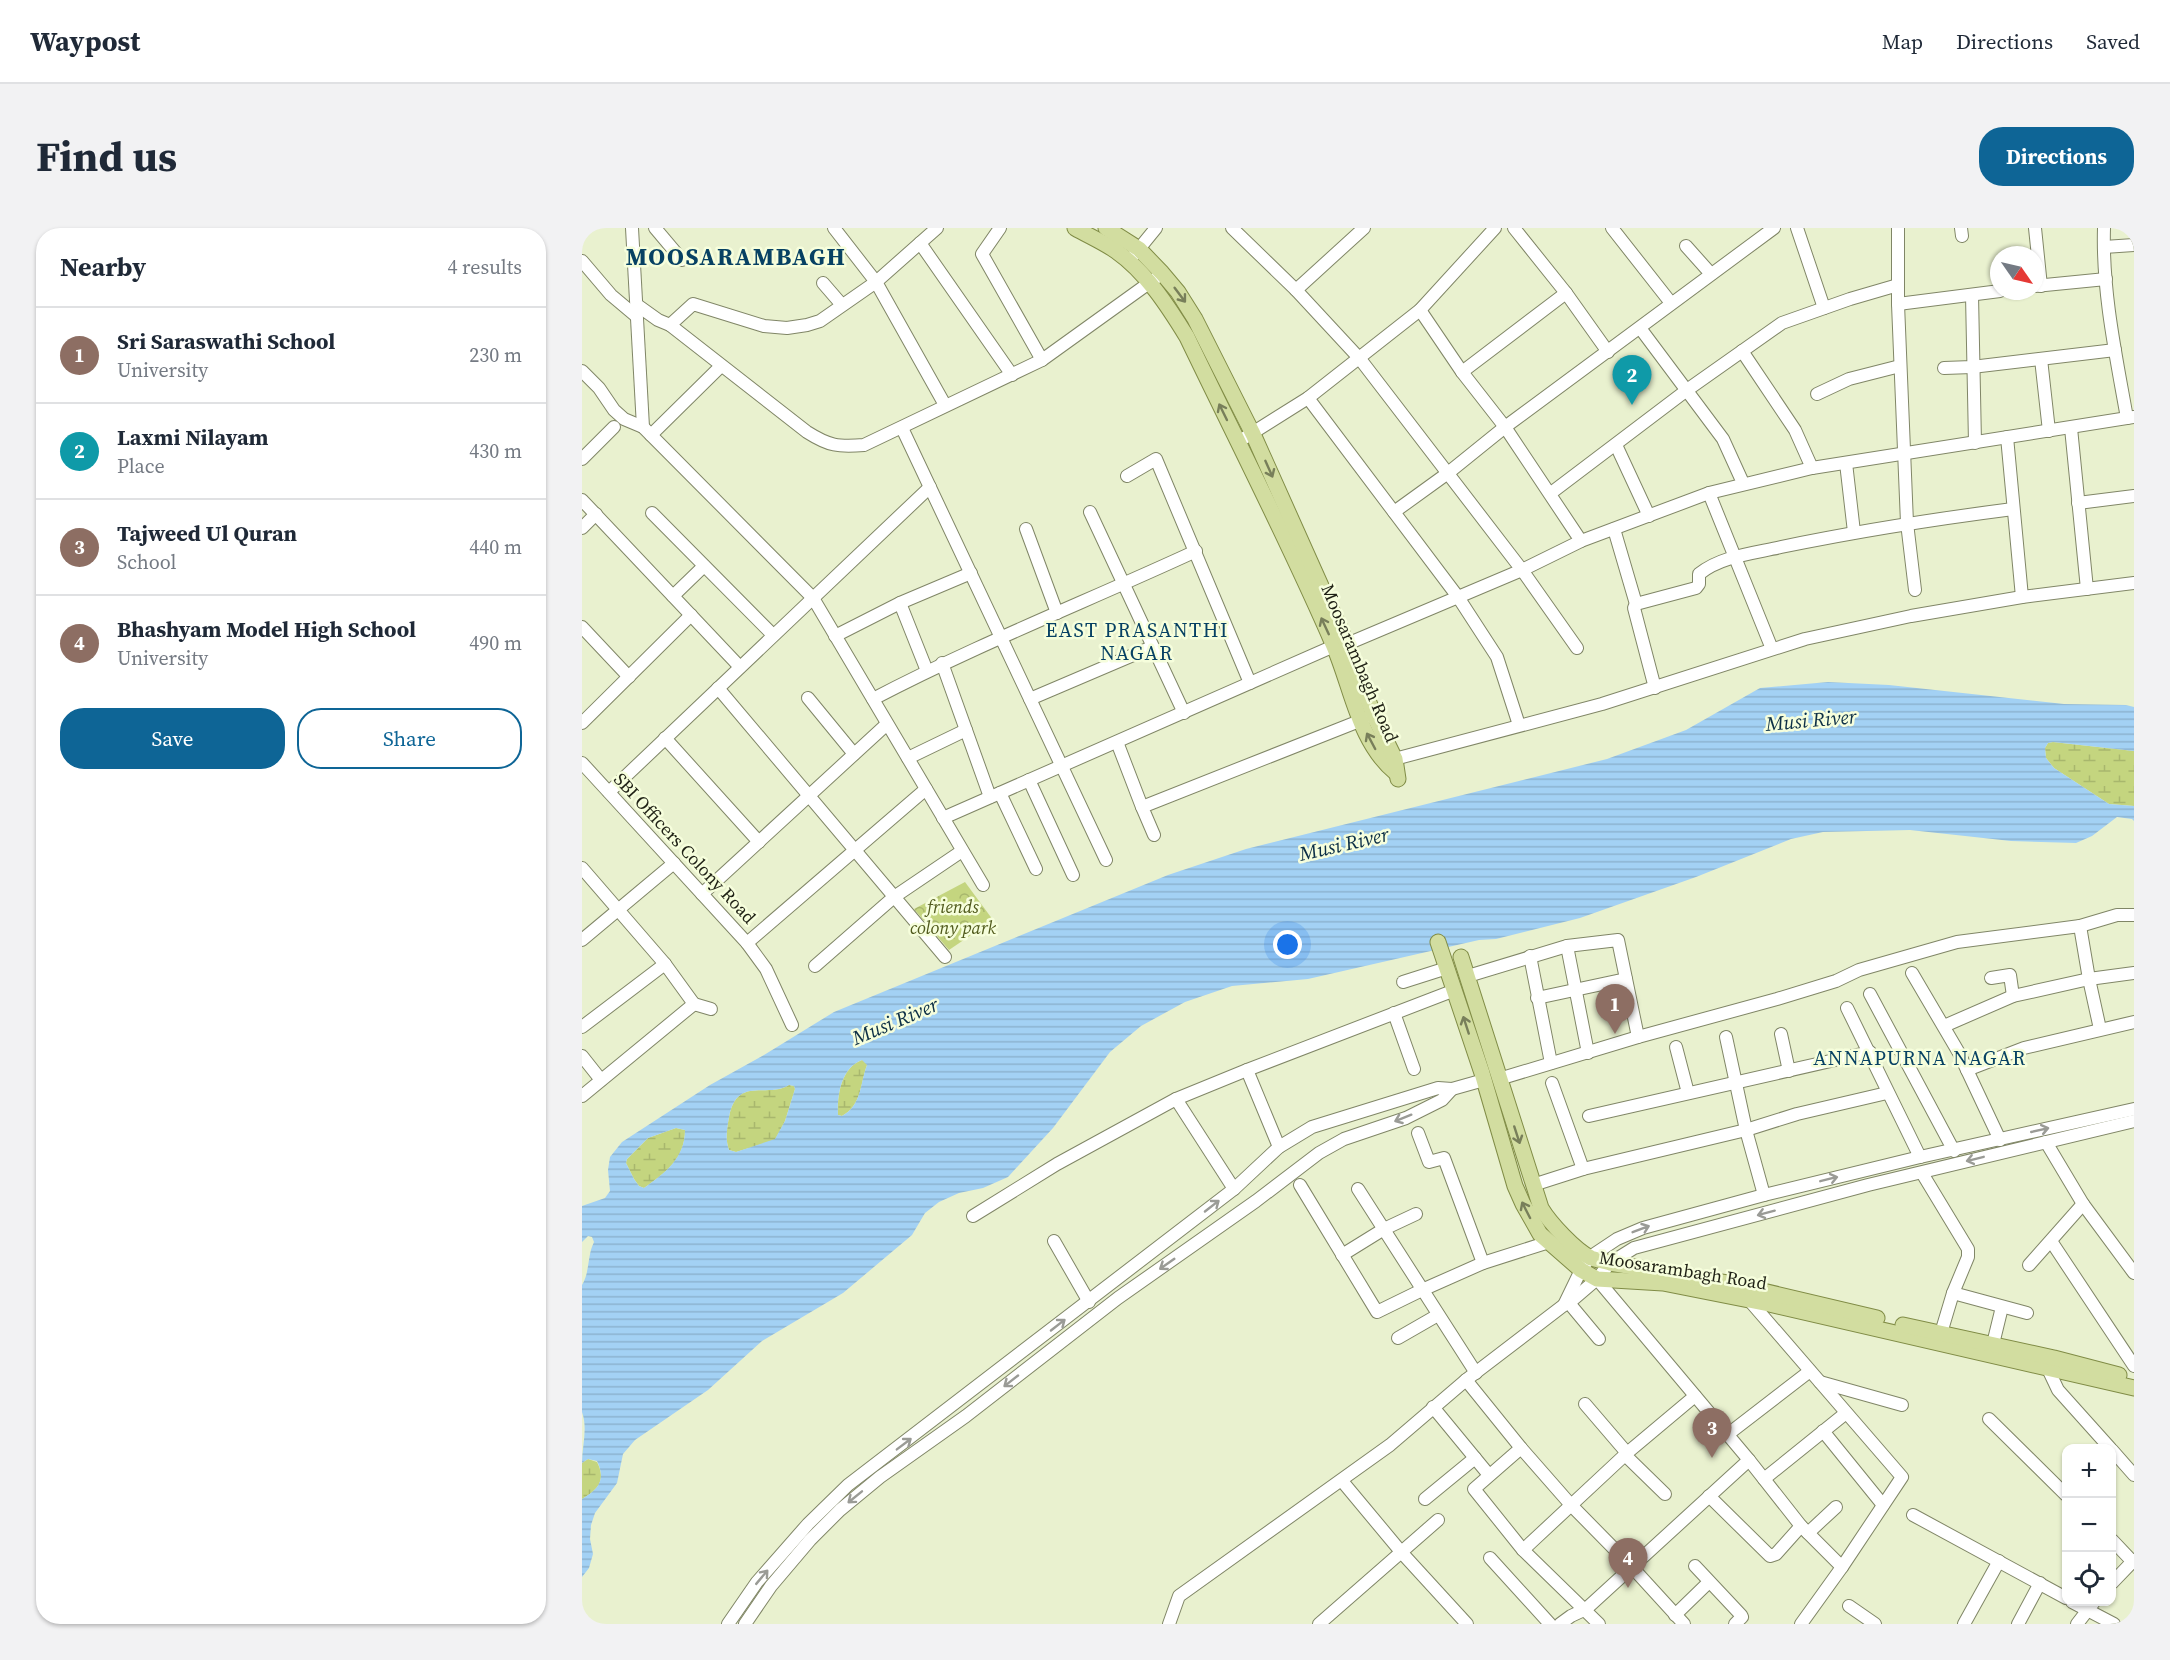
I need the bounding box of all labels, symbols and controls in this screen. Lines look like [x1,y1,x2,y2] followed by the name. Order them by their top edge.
[30,22,140,60] text: Waypost
[1882,27,1923,56] text: Map
[1956,27,2053,56] text: Directions
[2086,27,2140,56] text: Saved
[36,127,177,185] text: Find us
[1979,127,2134,186] button: Directions
[626,240,846,273] district label: MOOSARAMBAGH
[1990,246,2044,300] north arrow
[60,249,146,285] text: Nearby
[447,253,522,281] text: 4 results
[1173,287,1186,303] one-way arrow
[117,326,335,356] text: Sri Saraswathi School
[74,341,85,369] text: 1
[469,341,522,369] text: 230 m
[117,356,208,384] text: University
[1612,356,1652,405] pin: 2
[1217,403,1229,421] one-way arrow
[117,422,269,452] text: Laxmi Nilayam
[74,437,85,465] text: 2
[469,437,522,465] text: 430 m
[117,452,165,480] text: Place
[1263,459,1275,477] one-way arrow
[117,518,297,548] text: Tajweed Ul Quran
[74,533,85,561] text: 3
[469,533,522,561] text: 440 m
[117,548,177,576] text: School
[1315,580,1405,746] street label: Moosarambagh Road
[117,614,416,644] text: Bhashyam Model High School
[1045,616,1229,667] district label: EAST PRASANTHI NAGAR
[1318,617,1329,635] one-way arrow
[74,629,85,657] text: 4
[469,629,522,657] text: 490 m
[117,644,208,672] text: University
[1763,702,1859,738] water label: Musi River
[60,708,285,769] button: Save
[297,708,522,769] button: Share
[1365,733,1377,750] one-way arrow
[608,767,762,929] street label: SBI Officers Colony Road
[1295,820,1393,868] water label: Musi River
[910,894,997,940] park label: friends colony park
[1273,930,1302,959] your location
[1596,984,1634,1034] pin: 1
[847,990,943,1052] water label: Musi River
[1460,1016,1471,1035] one-way arrow
[1813,1044,2027,1072] district label: ANNAPURNA NAGAR
[1394,1113,1412,1124] one-way arrow
[2030,1124,2049,1136] one-way arrow
[1512,1125,1523,1144] one-way arrow
[1966,1154,1985,1166] one-way arrow
[1820,1173,1839,1185] one-way arrow
[1204,1199,1220,1212] one-way arrow
[1520,1201,1531,1219] one-way arrow
[1757,1207,1776,1219] one-way arrow
[1631,1223,1650,1234] one-way arrow
[1597,1244,1769,1296] street label: Moosarambagh Road
[1160,1258,1176,1270] one-way arrow
[1050,1319,1066,1332] one-way arrow
[1004,1374,1020,1387] one-way arrow
[1692,1408,1732,1458] pin: 3
[895,1438,911,1450] one-way arrow
[2062,1444,2116,1606] map controls
[2062,1444,2116,1498] button: +
[847,1491,863,1504] one-way arrow
[2062,1498,2116,1552] button: −
[1608,1538,1648,1588] pin: 4
[2062,1552,2116,1606] button: locate
[755,1570,769,1585] one-way arrow

